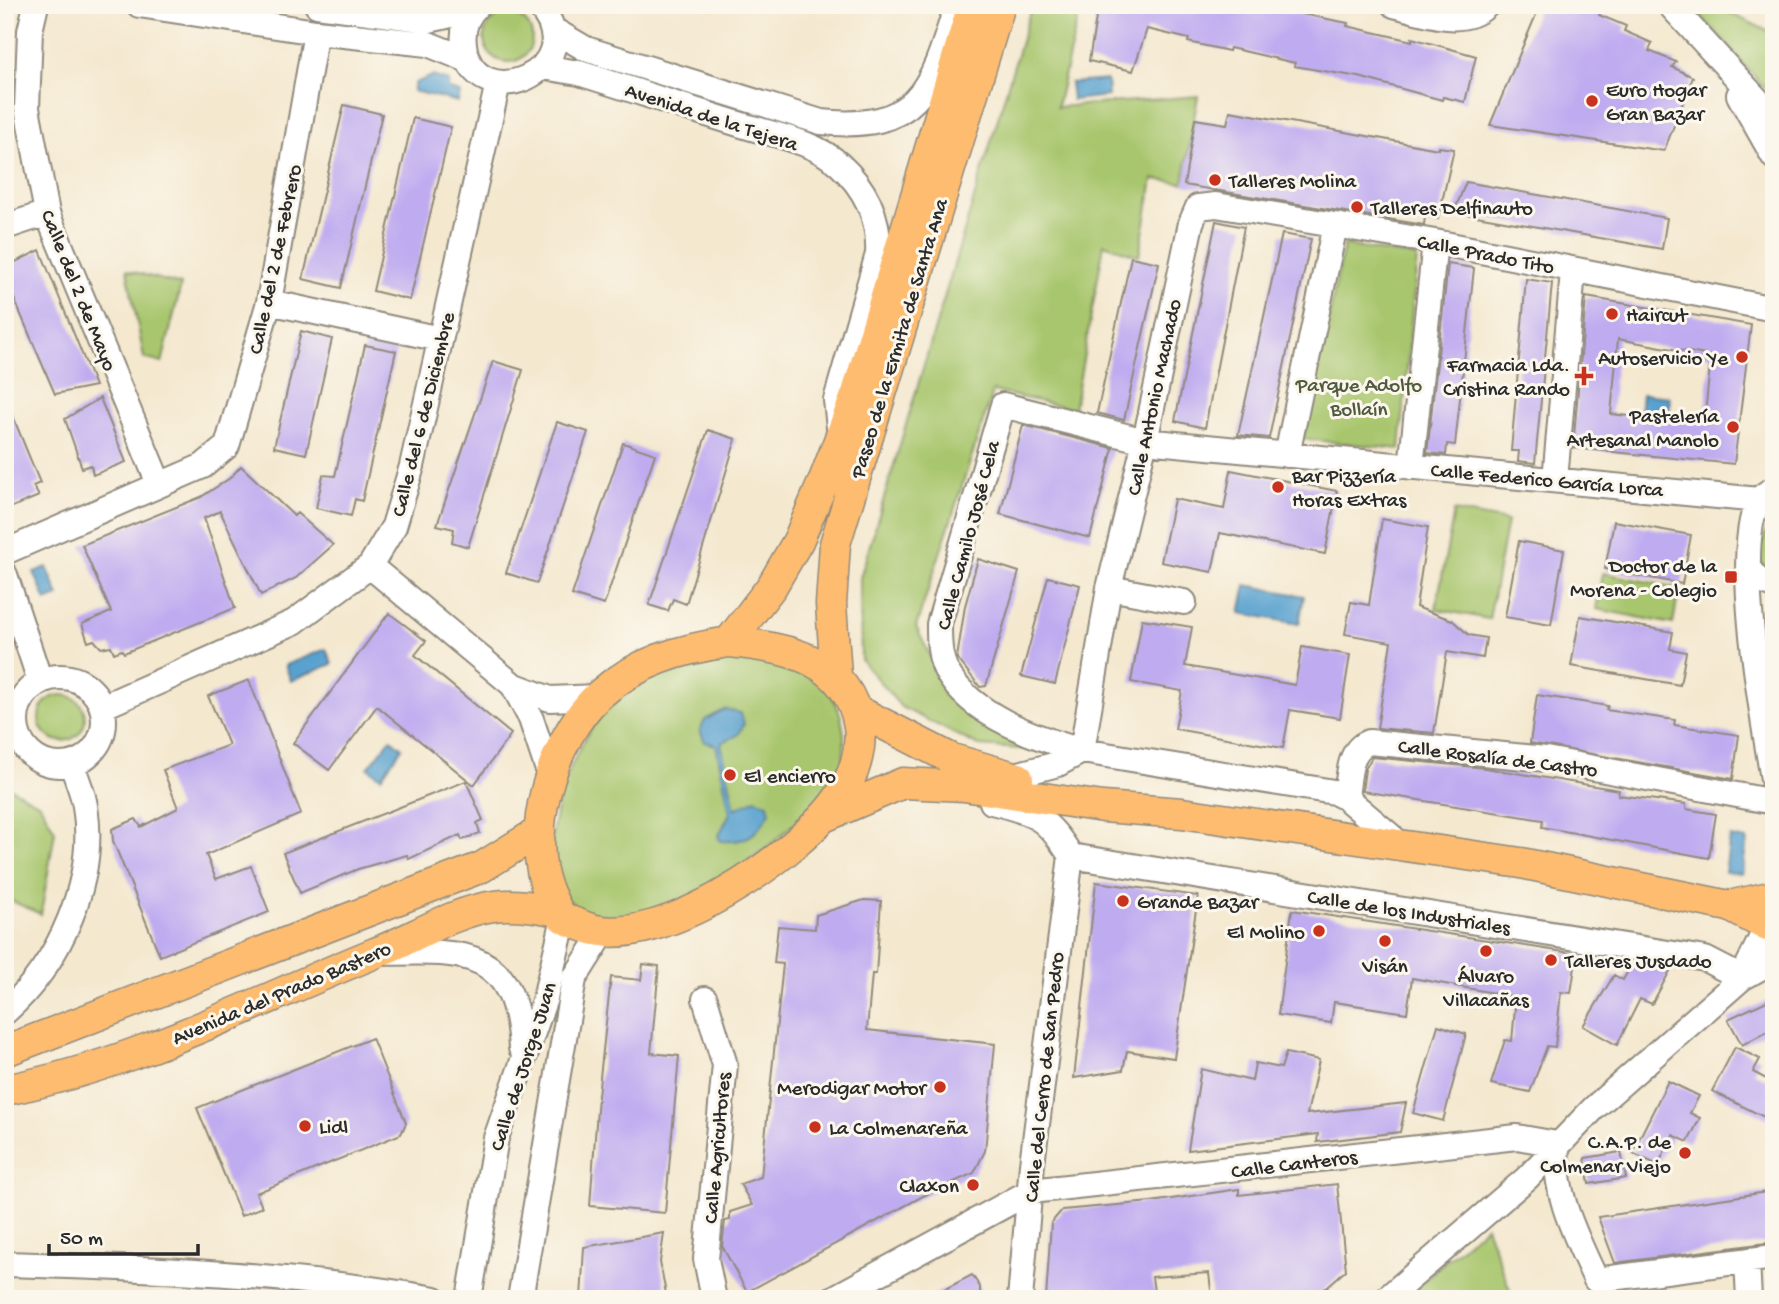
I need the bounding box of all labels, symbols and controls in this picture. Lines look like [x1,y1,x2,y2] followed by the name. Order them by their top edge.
[621,80,802,159] street label: Avenida de la Tejera
[1606,80,1708,129] place label: Euro Hogar Gran Bazar
[1584,93,1600,109] marker: Euro Hogar Gran Bazar
[245,162,310,357] street label: Calle del 2 de Febrero
[1228,171,1357,196] place label: Talleres Molina
[1207,172,1223,188] marker: Talleres Molina
[847,195,956,483] street label: Paseo de la Ermita de Santa Ana
[1370,198,1533,223] place label: Talleres Delfinauto
[1349,199,1365,215] marker: Talleres Delfinauto
[33,207,121,376] street label: Calle del 2 de Mayo
[1415,231,1556,282] street label: Calle Prado Tito
[1123,297,1189,498] street label: Calle Antonio Machado
[1626,305,1690,330] place label: Haircut
[1604,306,1620,322] marker: Haircut
[388,309,463,520] street label: Calle del 6 de Diciembre
[1598,348,1729,373] place label: Autoservicio Ye
[1734,349,1750,365] marker: Autoservicio Ye
[1443,355,1570,404] place label: Farmacia Lda. Cristina Rando
[1576,368,1592,384] marker: Farmacia Lda. Cristina Rando
[1295,375,1422,424] park label: Parque Adolfo Bollaín
[1567,406,1720,455] place label: Pastelería Artesanal Manolo
[1725,419,1741,435] marker: Pastelería Artesanal Manolo
[933,437,1008,633] street label: Calle Camilo José Cela
[1429,460,1665,505] street label: Calle Federico García Lorca
[1291,466,1407,515] place label: Bar Pizzería Horas Extras
[1270,479,1286,495] marker: Bar Pizzería Horas Extras
[1570,556,1718,605] place label: Doctor de la Morena - Colegio
[1723,569,1739,585] marker: Doctor de la Morena - Colegio
[1396,736,1599,785] street label: Calle Rosalía de Castro
[744,766,836,791] place label: El encierro
[722,767,738,783] marker: El encierro
[1305,886,1513,943] street label: Calle de los Industriales
[1137,892,1260,917] place label: Grande Bazar
[1115,893,1131,909] marker: Grande Bazar
[1227,922,1305,947] place label: El Molino
[1311,923,1327,939] marker: El Molino
[1377,933,1393,949] marker: Visán
[169,938,396,1053] street label: Avenida del Prado Bastero
[1478,943,1494,959] marker: Álvaro Villacañas
[1021,951,1072,1204] street label: Calle del Cerro de San Pedro
[1564,951,1712,976] place label: Talleres Jusdado
[1543,952,1559,968] marker: Talleres Jusdado
[1361,956,1408,981] place label: Visán
[1442,965,1530,1015] place label: Álvaro Villacañas
[486,979,564,1155] street label: Calle de Jorge Juan
[700,1070,739,1225] street label: Calle Agricultores
[777,1078,928,1103] place label: Merodigar Motor
[932,1079,948,1095] marker: Merodigar Motor
[319,1117,348,1142] place label: Lidl
[297,1118,313,1134] marker: Lidl
[829,1118,969,1143] place label: La Colmenareña
[807,1119,823,1135] marker: La Colmenareña
[1540,1132,1672,1181] place label: C.A.P. de Colmenar Viejo
[1677,1145,1693,1161] marker: C.A.P. de Colmenar Viejo
[1230,1146,1360,1187] street label: Calle Canteros
[899,1176,959,1201] place label: Claxon
[965,1177,981,1193] marker: Claxon
[49,1213,198,1257] scale bar
[60,1228,103,1253] text: 50 m

